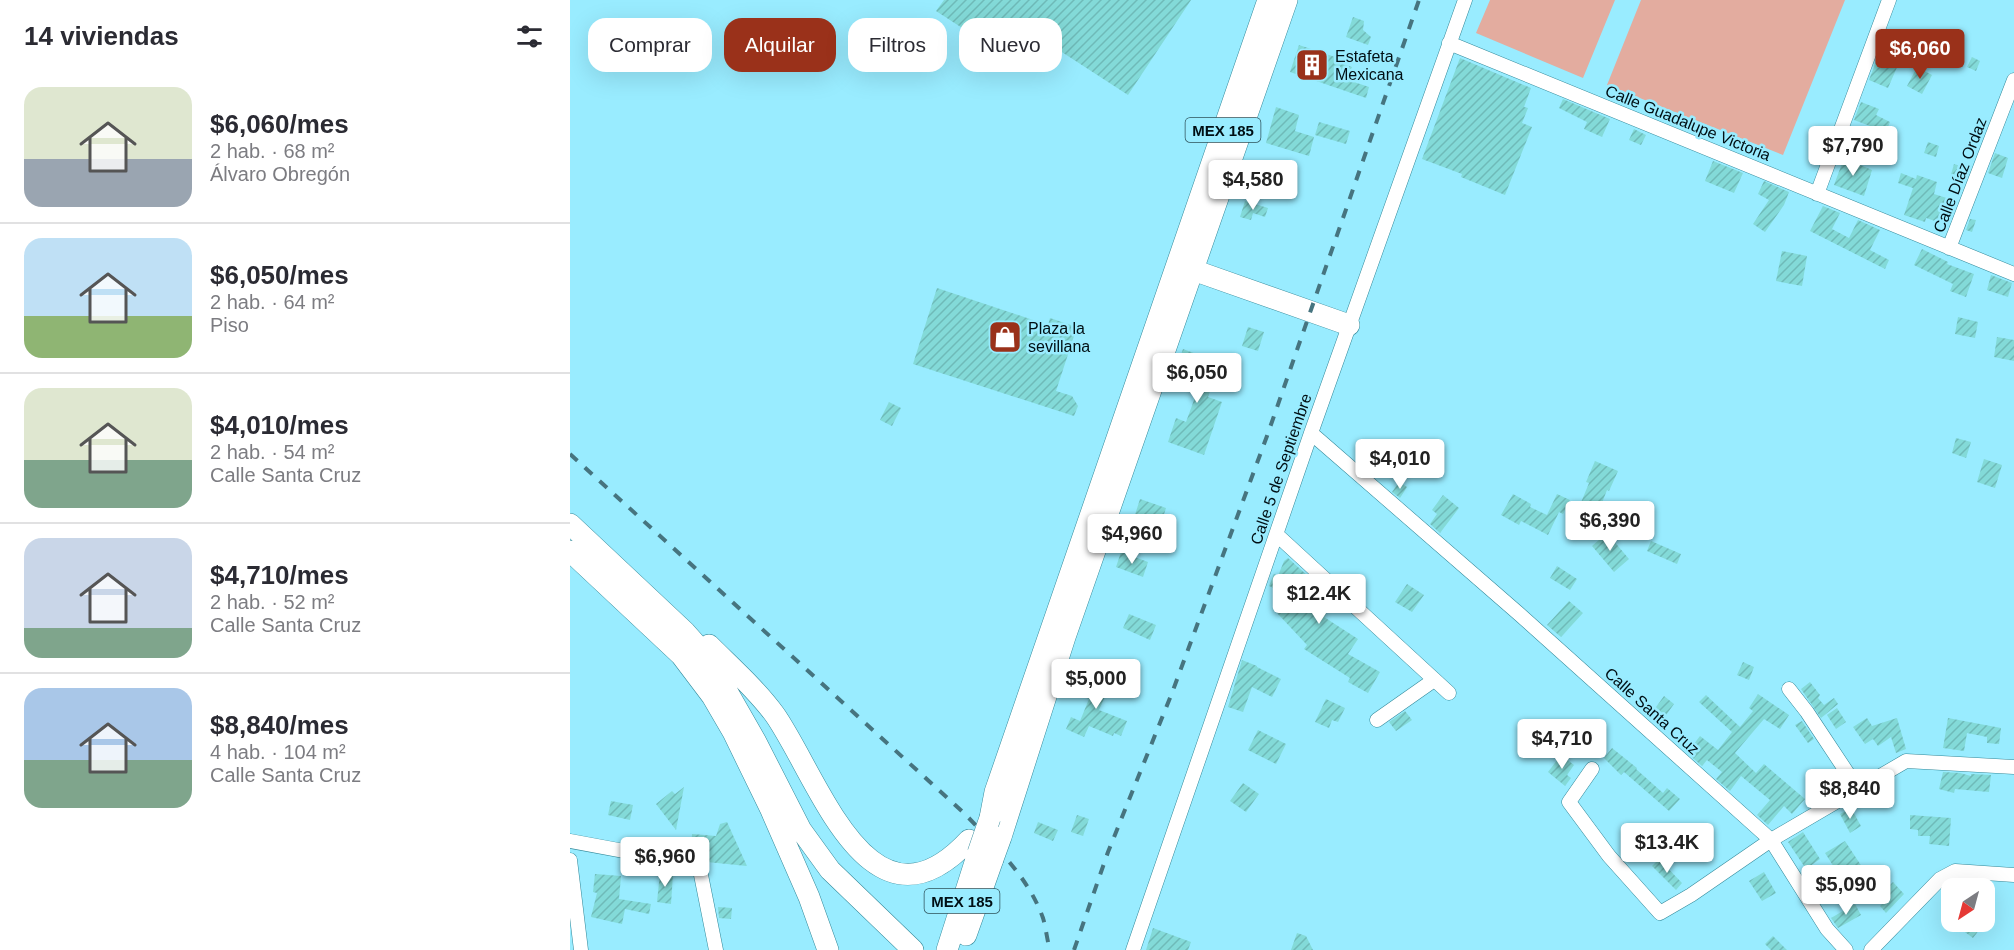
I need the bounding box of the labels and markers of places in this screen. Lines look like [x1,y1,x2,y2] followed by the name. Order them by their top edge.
[1871,29,1969,80] pin: $6,060
[1294,47,1330,83] building icon: Estafeta Mexicana
[1335,48,1404,83] place label: Estafeta Mexicana
[1804,126,1902,177] pin: $7,790
[1204,160,1302,211] pin: $4,580
[987,319,1023,355] shop icon: Plaza la sevillana
[1028,320,1090,355] place label: Plaza la sevillana
[1148,353,1246,404] pin: $6,050
[1351,439,1449,490] pin: $4,010
[1561,501,1659,552] pin: $6,390
[1083,514,1181,565] pin: $4,960
[1270,574,1368,625] pin: $12.4K
[1047,659,1145,710] pin: $5,000
[1513,719,1611,770] pin: $4,710
[1801,769,1899,820] pin: $8,840
[1618,823,1716,874] pin: $13.4K
[616,837,714,888] pin: $6,960
[1797,865,1895,916] pin: $5,090

